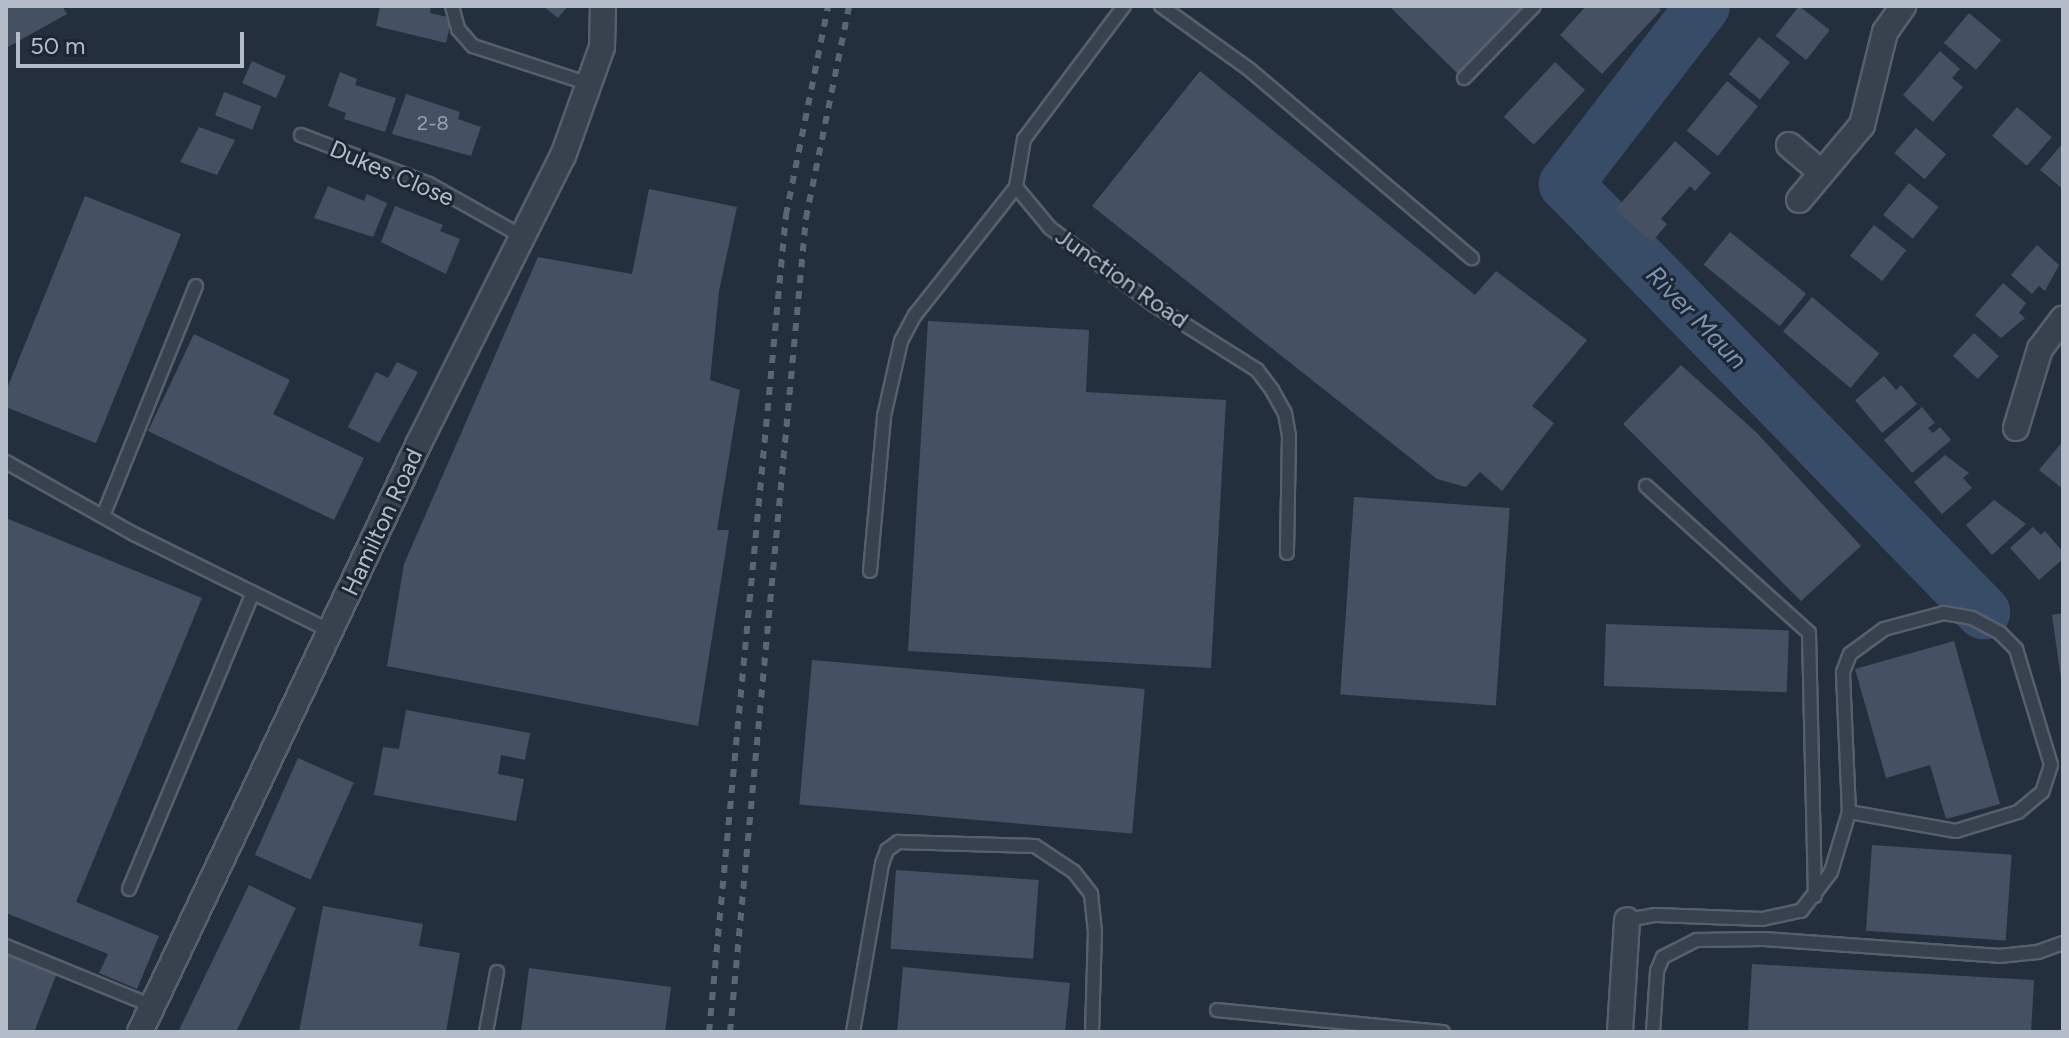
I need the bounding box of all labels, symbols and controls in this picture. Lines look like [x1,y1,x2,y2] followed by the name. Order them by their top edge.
[20,16,248,66] scale bar
[30,31,86,60] text: 50 m
[417,111,449,135] house number: 2-8
[325,134,459,212] street label: Dukes Close
[1050,222,1194,334] street label: Junction Road
[1639,260,1753,376] water label: River Maun
[335,444,429,600] street label: Hamilton Road

